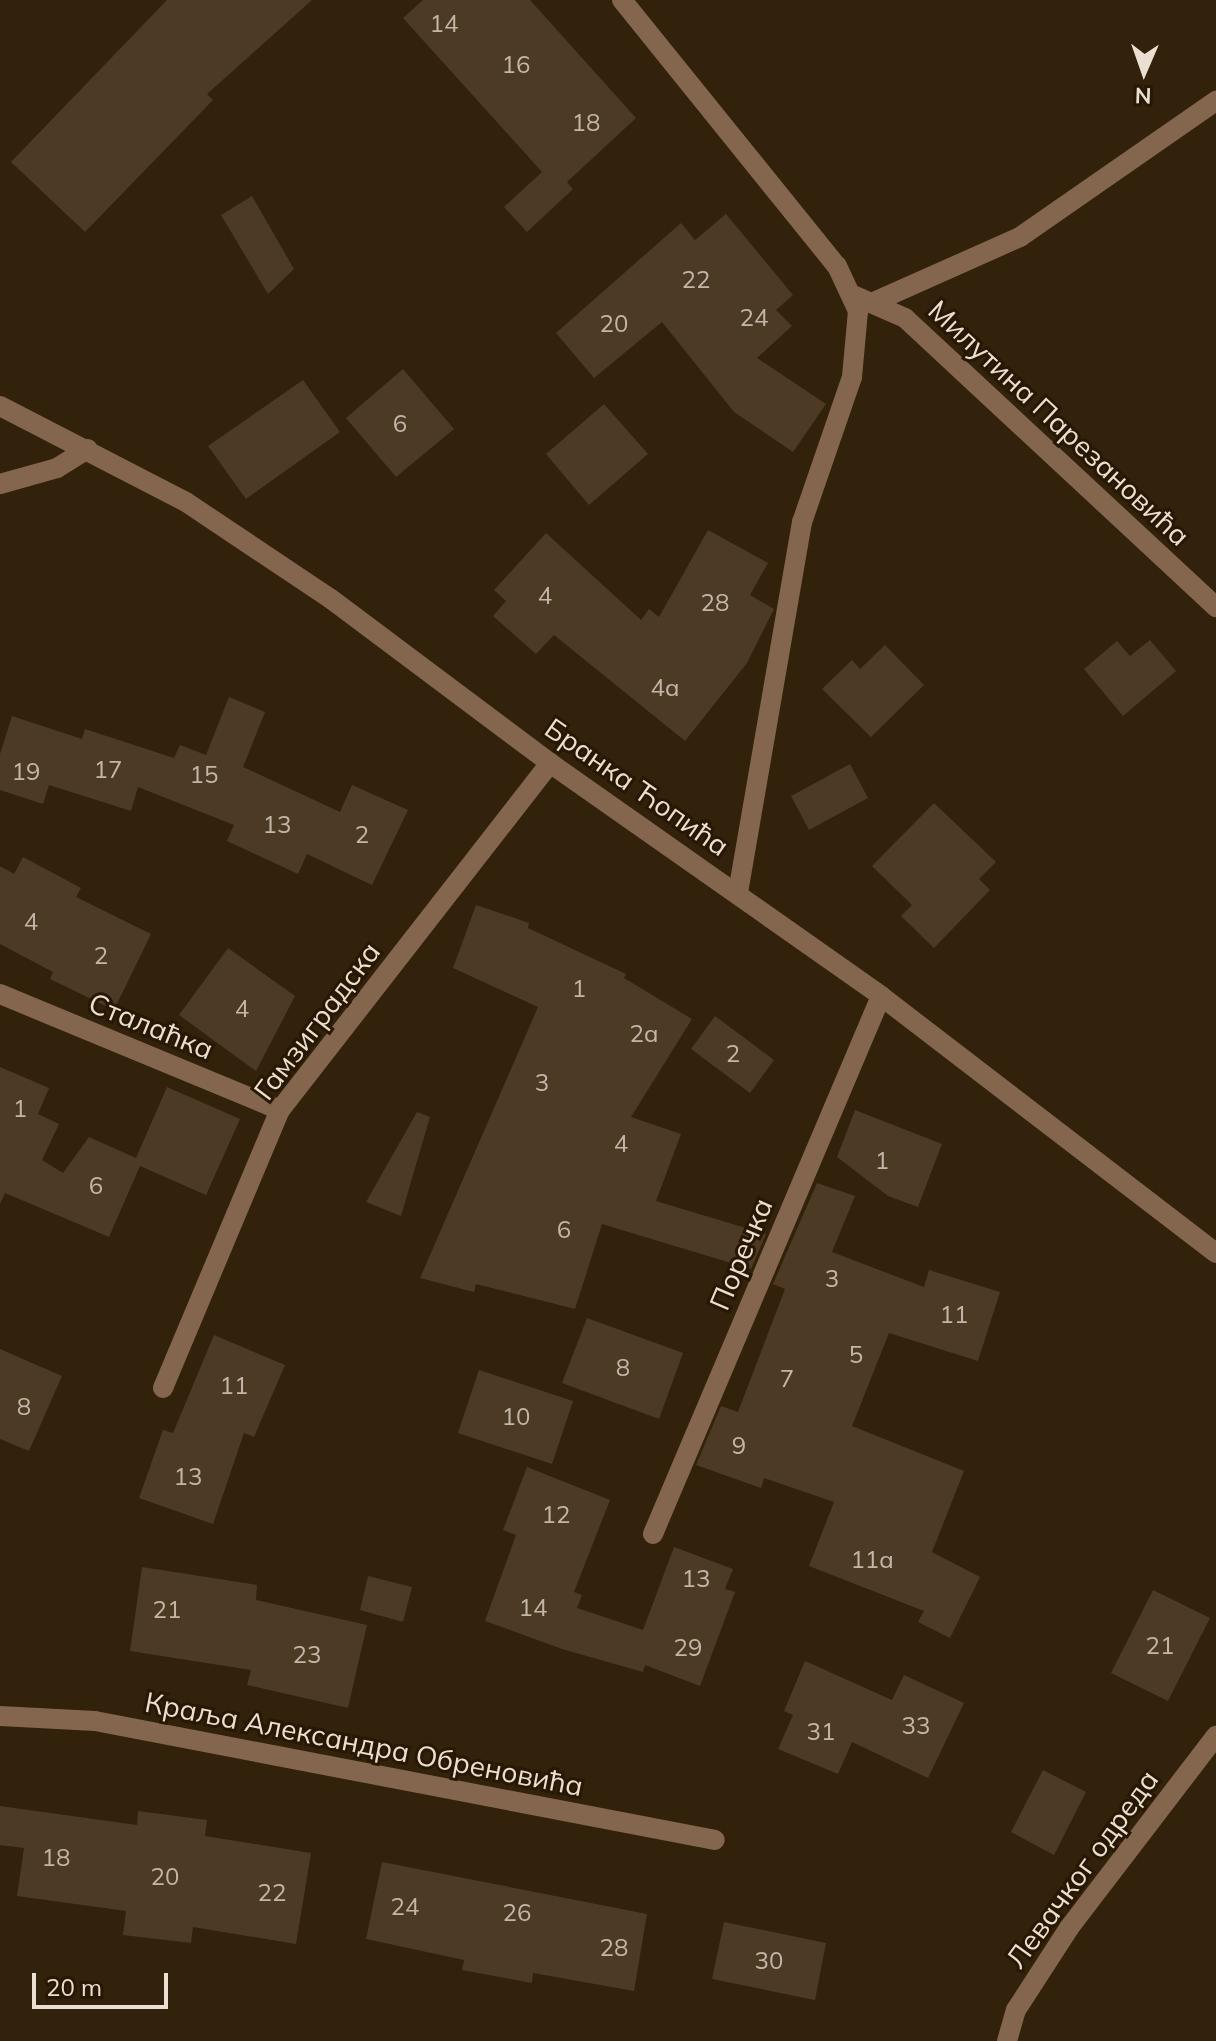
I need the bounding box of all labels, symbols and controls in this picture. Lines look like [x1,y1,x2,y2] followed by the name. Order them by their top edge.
[430,10,458,38] house number: 14
[1104,32,1184,112] north arrow
[502,51,530,79] house number: 16
[1134,82,1152,110] text: N
[572,109,600,137] house number: 18
[682,266,710,294] house number: 22
[922,293,1196,553] street label: Милутина Парезановића
[740,304,768,332] house number: 24
[600,310,628,338] house number: 20
[393,410,407,438] house number: 6
[538,582,552,610] house number: 4
[701,589,729,617] house number: 28
[651,674,679,702] house number: 4a
[539,711,735,863] street label: Бранка Ћопића
[94,756,122,784] house number: 17
[12,758,40,786] house number: 19
[190,761,218,789] house number: 15
[263,811,291,839] house number: 13
[355,821,369,849] house number: 2
[24,908,38,936] house number: 4
[247,936,387,1106] street label: Гамзиградска
[94,942,108,970] house number: 2
[572,975,586,1003] house number: 1
[84,986,218,1066] street label: Сталаћка
[235,995,249,1023] house number: 4
[630,1020,658,1048] house number: 2a
[726,1040,740,1068] house number: 2
[535,1069,549,1097] house number: 3
[13,1095,27,1123] house number: 1
[614,1130,628,1158] house number: 4
[875,1147,889,1175] house number: 1
[89,1172,103,1200] house number: 6
[702,1193,780,1315] street label: Поречка
[557,1216,571,1244] house number: 6
[825,1265,839,1293] house number: 3
[940,1301,968,1329] house number: 11
[849,1341,863,1369] house number: 5
[616,1354,630,1382] house number: 8
[780,1365,794,1393] house number: 7
[220,1372,248,1400] house number: 11
[17,1393,31,1421] house number: 8
[502,1403,530,1431] house number: 10
[732,1432,746,1460] house number: 9
[174,1463,202,1491] house number: 13
[542,1501,570,1529] house number: 12
[850,1546,894,1574] house number: 11a
[682,1565,710,1593] house number: 13
[519,1594,547,1622] house number: 14
[153,1596,181,1624] house number: 21
[1146,1632,1174,1660] house number: 21
[674,1634,702,1662] house number: 29
[293,1641,321,1669] house number: 23
[142,1685,586,1803] street label: Краља Александра Обреновића
[902,1712,930,1740] house number: 33
[807,1718,835,1746] house number: 31
[999,1763,1165,1975] street label: Левачког одреда
[42,1844,70,1872] house number: 18
[151,1863,179,1891] house number: 20
[258,1879,286,1907] house number: 22
[391,1893,419,1921] house number: 24
[503,1899,531,1927] house number: 26
[600,1934,628,1962] house number: 28
[755,1947,783,1975] house number: 30
[36,1957,172,2007] scale bar
[46,1972,102,2002] text: 20 m

